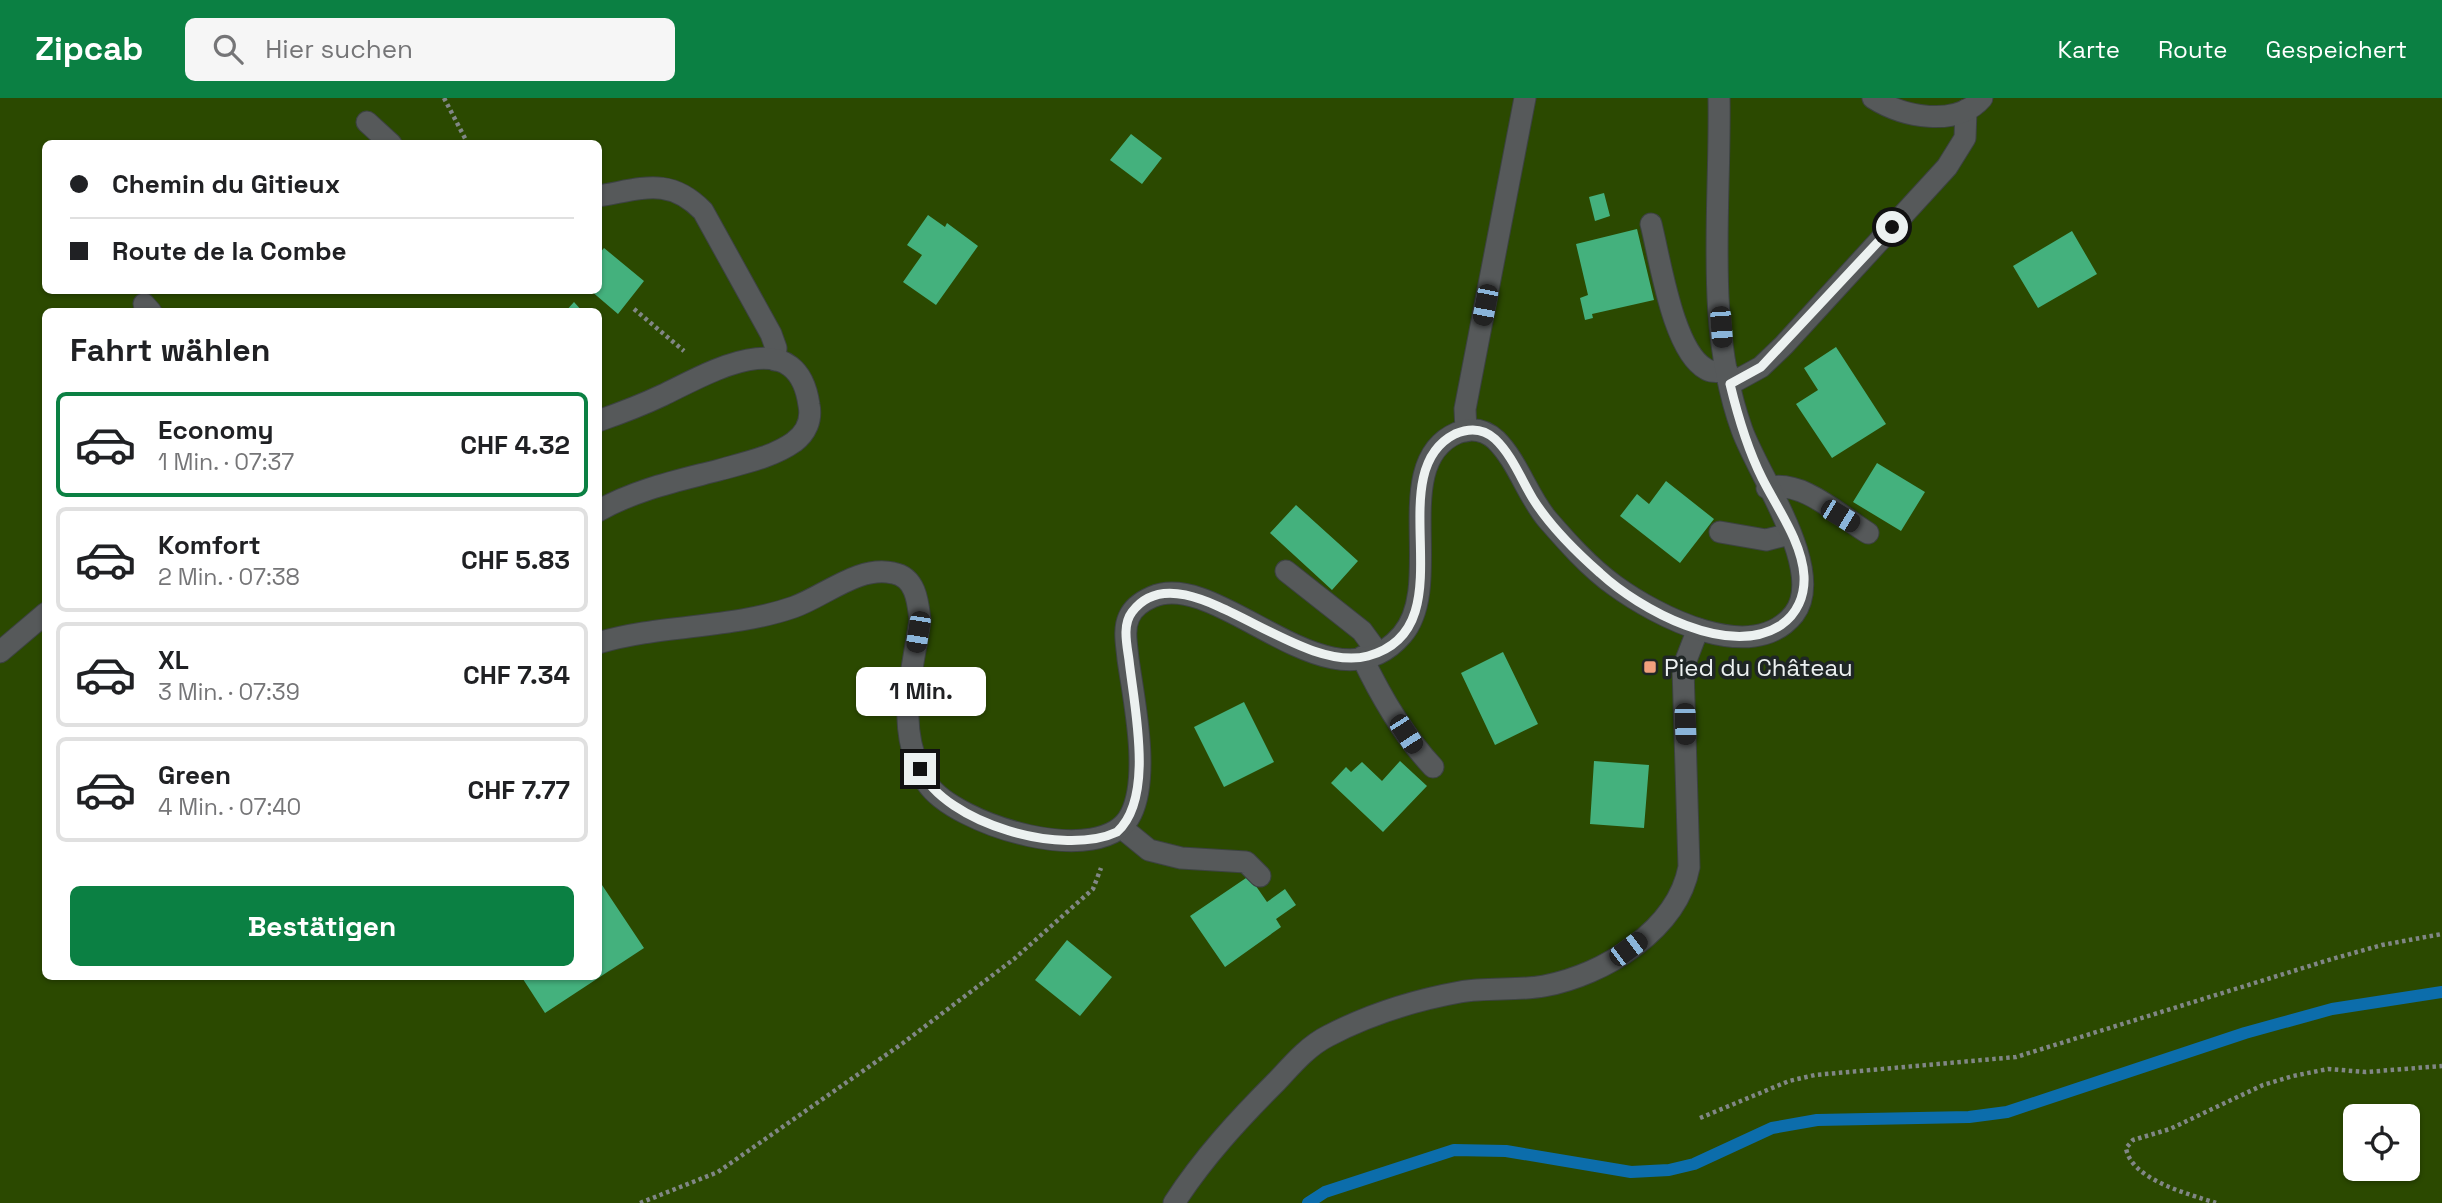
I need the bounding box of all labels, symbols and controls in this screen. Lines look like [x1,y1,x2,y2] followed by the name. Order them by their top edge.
[185,18,675,81] search box
[35,28,143,70] text: Zipcab
[209,30,247,68] icon: search
[265,32,413,66] text: Hier suchen
[2058,34,2120,65] text: Karte
[2158,34,2227,65] text: Route
[2265,34,2407,65] text: Gespeichert
[112,167,340,201] text: Chemin du Gitieux
[1876,211,1908,243] route start
[112,234,347,268] text: Route de la Combe
[1471,282,1500,328] car
[1710,305,1733,349] car
[70,330,270,370] text: Fahrt wählen
[74,413,137,476] icon: car
[158,413,274,447] text: Economy
[460,428,570,462] text: CHF 4.32
[158,447,294,477] text: 1 Min. · 07:37
[1817,496,1864,536] car
[74,528,137,591] icon: car
[158,528,261,562] text: Komfort
[461,543,570,577] text: CHF 5.83
[158,562,300,592] text: 2 Min. · 07:38
[905,610,932,654] car
[74,643,137,706] icon: car
[158,643,189,677] text: XL
[1664,652,1853,683] place label: Pied du Château
[463,658,570,692] text: CHF 7.34
[1642,659,1658,675] marker: Pied du Château
[855,668,985,716] callout: 1 Min.
[889,676,953,706] text: 1 Min.
[158,677,300,707] text: 3 Min. · 07:39
[1674,703,1697,745] car
[1386,711,1427,757] car
[904,753,936,785] route end
[74,758,137,821] icon: car
[158,758,231,792] text: Green
[467,773,570,807] text: CHF 7.77
[158,792,301,822] text: 4 Min. · 07:40
[70,886,574,966] button: Bestätigen
[1605,928,1652,970] car
[2343,1104,2420,1181] map controls
[2343,1104,2420,1181] button: locate

